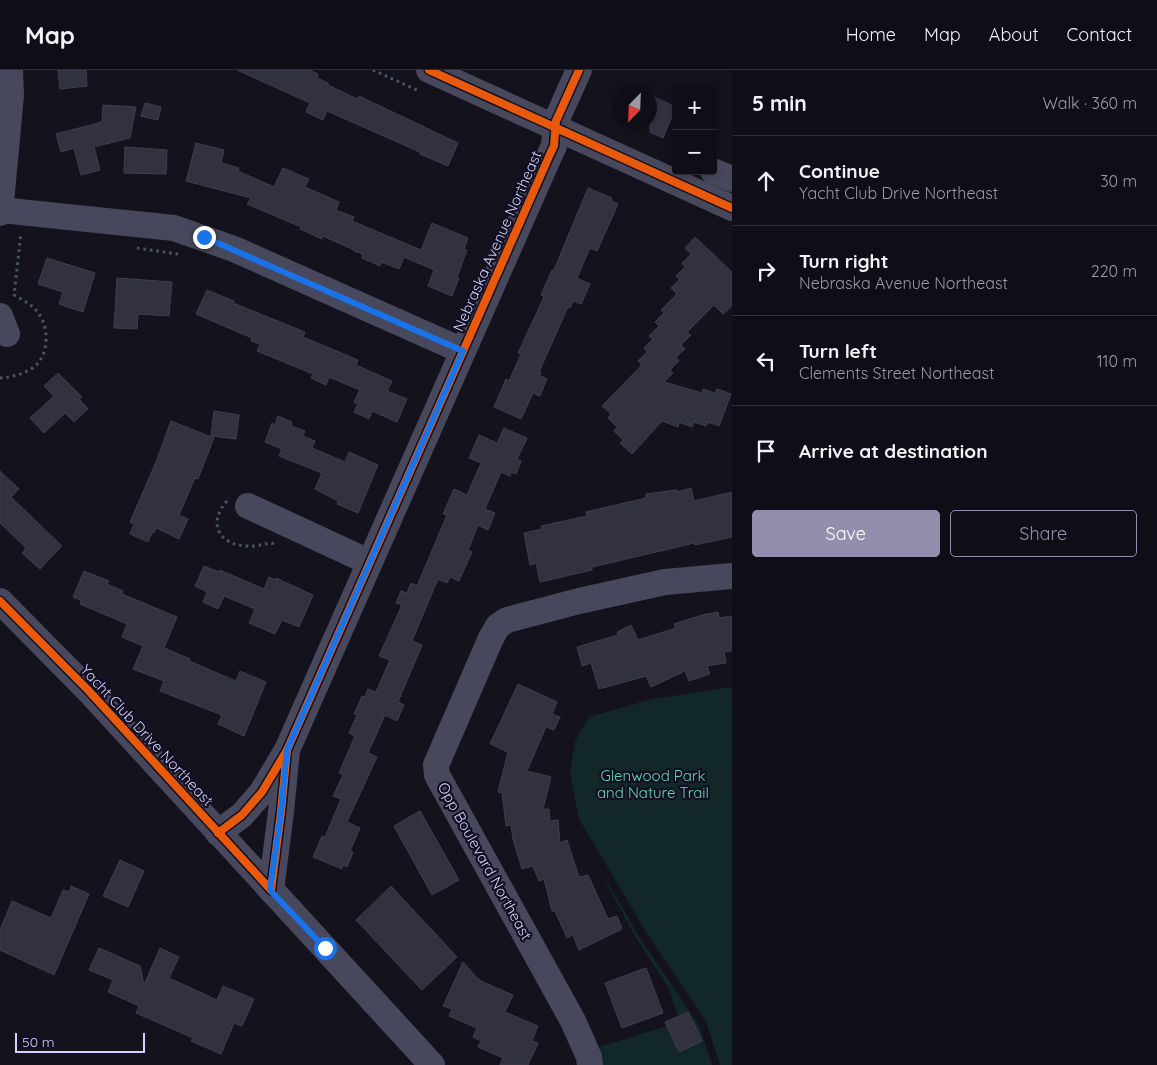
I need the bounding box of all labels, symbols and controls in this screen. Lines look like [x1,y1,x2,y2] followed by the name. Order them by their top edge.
[25,20,75,50] text: Map
[846,23,896,46] text: Home
[924,23,961,46] text: Map
[989,23,1039,46] text: About
[1067,23,1132,46] text: Contact
[612,85,657,130] north arrow
[672,85,717,175] map controls
[672,85,717,130] button: +
[752,90,807,116] text: 5 min
[1042,93,1137,113] text: Walk · 360 m
[672,130,717,175] button: −
[448,148,546,334] street label: Nebraska Avenue Northeast
[799,159,880,183] text: Continue
[752,167,780,195] icon: ahead
[1100,171,1137,191] text: 30 m
[799,183,998,203] text: Yacht Club Drive Northeast
[193,226,216,249] route end
[799,249,888,273] text: Turn right
[752,257,780,285] icon: right
[1091,261,1137,281] text: 220 m
[799,273,1008,293] text: Nebraska Avenue Northeast
[799,339,877,363] text: Turn left
[752,347,780,375] icon: left
[1097,351,1137,371] text: 110 m
[799,363,994,383] text: Clements Street Northeast
[752,437,780,465] icon: arrive
[799,439,988,463] text: Arrive at destination
[752,510,940,557] button: Save
[950,510,1137,557] button: Share
[76,660,218,810] street label: Yacht Club Drive Northeast
[597,766,709,802] park label: Glenwood Park and Nature Trail
[434,779,536,943] street label: Opp Boulevard Northeast
[314,937,337,960] route start
[15,1030,145,1053] scale bar
[22,1033,55,1051] text: 50 m

